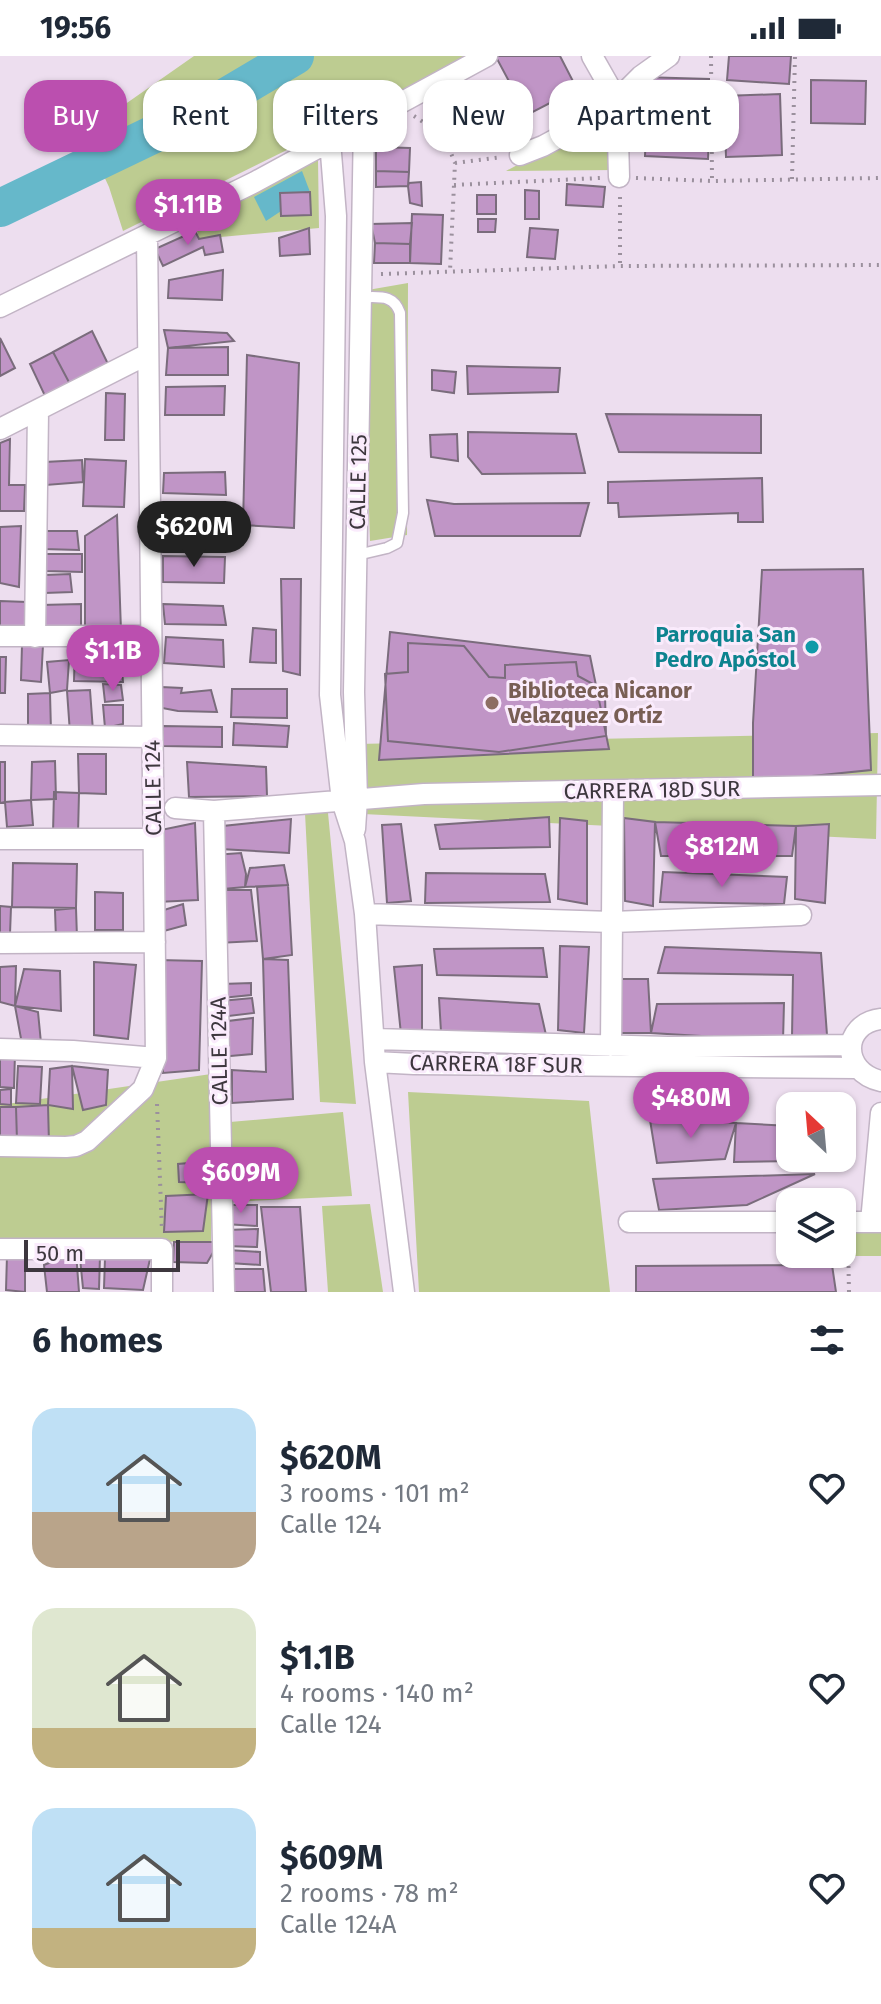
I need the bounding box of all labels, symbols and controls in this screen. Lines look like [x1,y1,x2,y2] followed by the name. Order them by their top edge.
[40,10,111,46] text: 19:56
[24,80,127,152] chip: Buy
[143,80,257,152] chip: Rent
[273,80,407,152] chip: Filters
[423,80,533,152] chip: New
[549,80,739,152] chip: Apartment
[123,179,253,247] pin: $1.11B
[154,189,222,220] text: $1.11B
[344,434,372,530] street label: CALLE 125
[138,501,250,569] pin: $620M
[155,511,233,542] text: $620M
[655,621,796,673] place label: Parroquia San Pedro Apóstol
[57,625,169,693] pin: $1.1B
[84,635,142,666] text: $1.1B
[803,638,821,656] marker: Parroquia San Pedro Apóstol
[507,677,692,729] place label: Biblioteca Nicanor Velazquez Ortíz
[483,694,501,712] marker: Biblioteca Nicanor Velazquez Ortíz
[139,739,167,836] street label: CALLE 124
[563,775,741,805] street label: CARRERA 18D SUR
[666,821,778,889] pin: $812M
[685,831,759,862] text: $812M
[205,996,233,1106] street label: CALLE 124A
[409,1049,583,1079] street label: CARRERA 18F SUR
[635,1072,747,1140] pin: $480M
[651,1082,731,1113] text: $480M
[776,1092,856,1172] north arrow
[776,1092,856,1268] map controls
[185,1147,297,1215] pin: $609M
[202,1157,280,1188] text: $609M
[776,1188,856,1268] button: layers
[24,1236,180,1272] scale bar
[36,1240,84,1267] text: 50 m
[805,1318,849,1362] icon: filters
[32,1320,163,1361] text: 6 homes
[280,1437,382,1478] text: $620M
[96,1440,192,1536] icon: home
[805,1466,849,1510] icon: heart
[280,1478,470,1509] text: 3 rooms · 101 m²
[280,1509,382,1540] text: Calle 124
[280,1637,355,1678] text: $1.1B
[96,1640,192,1736] icon: home
[805,1666,849,1710] icon: heart
[280,1678,474,1709] text: 4 rooms · 140 m²
[280,1709,382,1740] text: Calle 124
[280,1837,383,1878] text: $609M
[96,1840,192,1936] icon: home
[805,1866,849,1910] icon: heart
[280,1878,459,1909] text: 2 rooms · 78 m²
[280,1909,397,1940] text: Calle 124A

